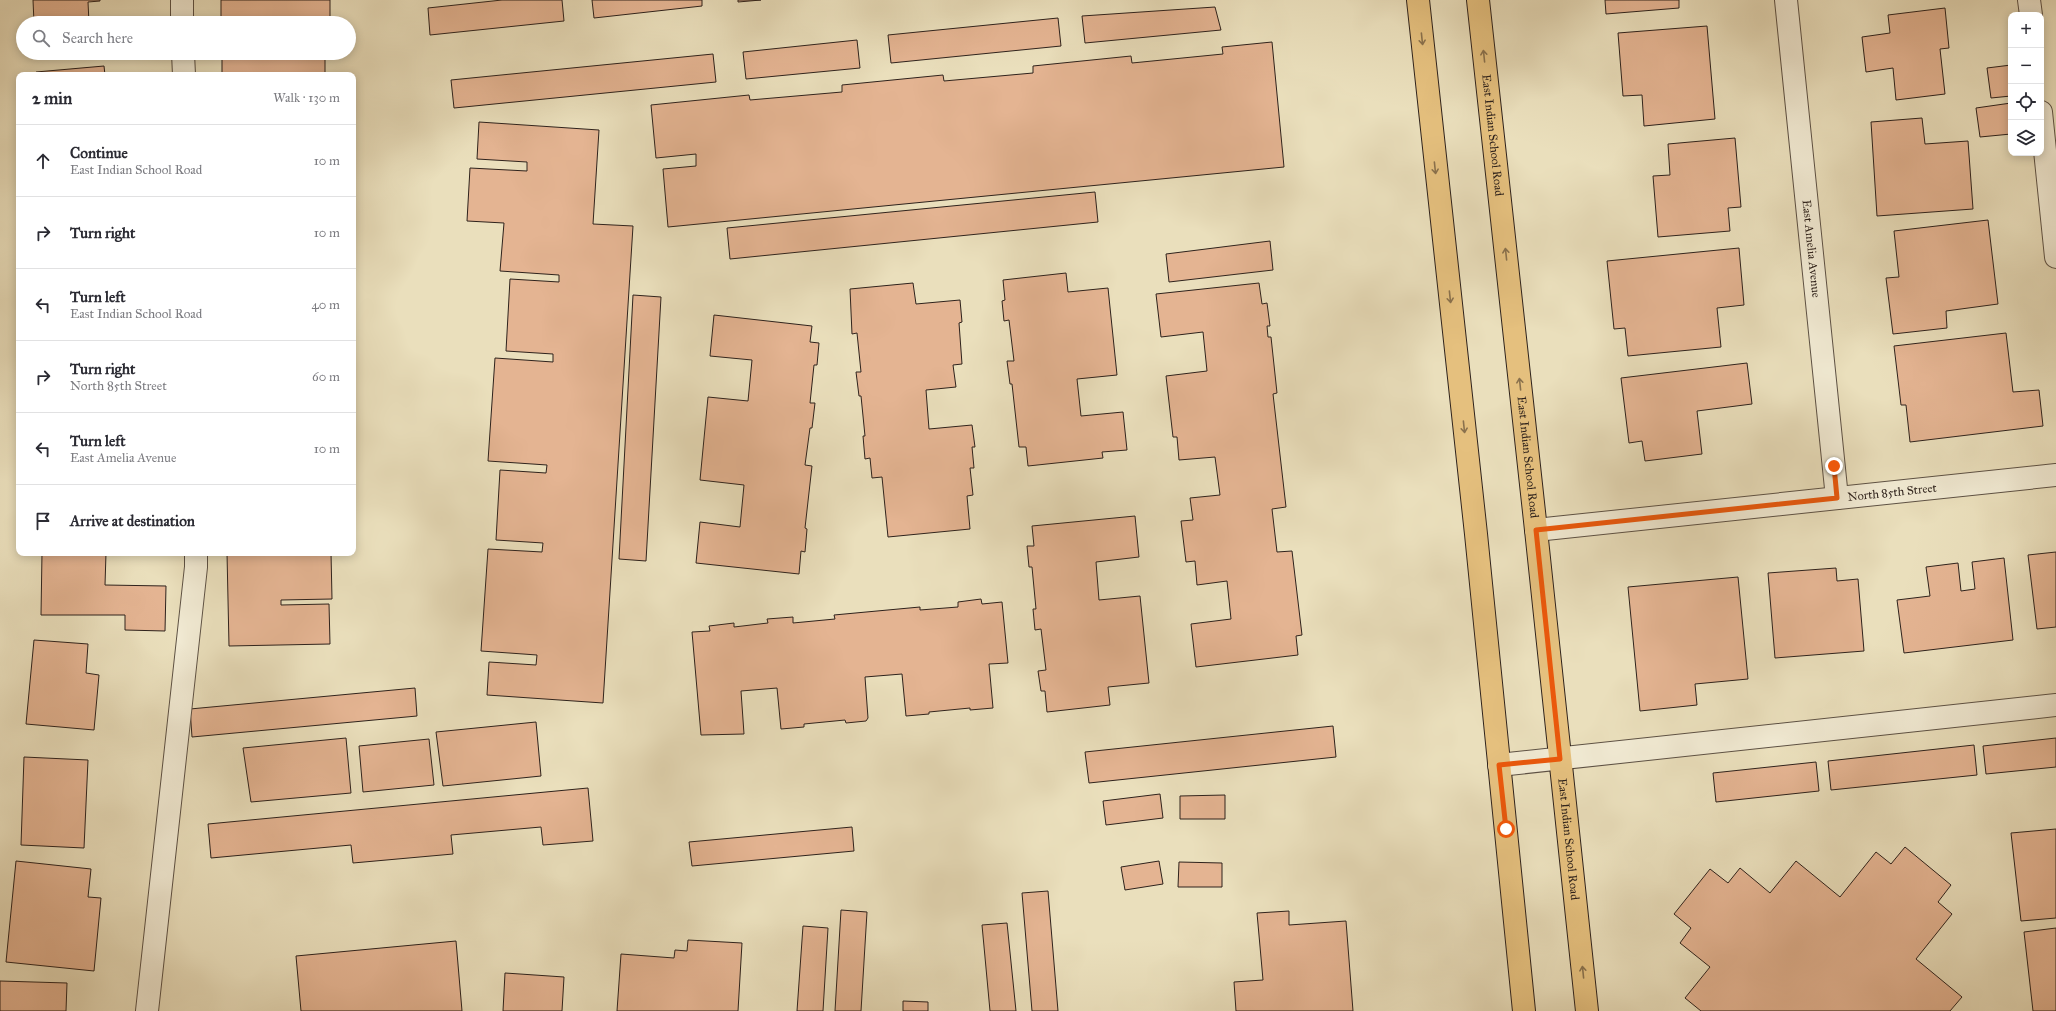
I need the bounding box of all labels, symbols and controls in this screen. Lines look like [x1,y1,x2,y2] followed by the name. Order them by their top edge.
[2008,12,2044,156] map controls
[2008,12,2044,48] button: +
[16,16,356,60] search box
[30,27,52,49] icon: search
[62,29,133,47] text: Search here
[1418,32,1426,45] one-way arrow
[2008,48,2044,84] button: −
[1480,49,1488,62] one-way arrow
[1479,74,1506,197] street label: East Indian School Road
[2008,84,2044,120] button: locate
[32,88,72,109] text: 2 min
[273,90,340,106] text: Walk · 130 m
[2008,120,2044,156] button: layers
[70,144,128,162] text: Continue
[32,150,54,172] icon: ahead
[314,153,340,169] text: 10 m
[1432,161,1439,174] one-way arrow
[70,162,202,178] text: East Indian School Road
[1799,199,1823,298] street label: East Amelia Avenue
[32,222,54,244] icon: right
[70,224,135,242] text: Turn right
[314,225,340,241] text: 10 m
[1502,248,1510,261] one-way arrow
[70,288,126,306] text: Turn left
[1446,290,1453,303] one-way arrow
[32,294,54,316] icon: left
[311,297,340,313] text: 40 m
[70,306,202,322] text: East Indian School Road
[70,360,135,378] text: Turn right
[32,366,54,388] icon: right
[312,369,340,385] text: 60 m
[1517,377,1524,390] one-way arrow
[70,378,167,394] text: North 85th Street
[1514,396,1542,519] street label: East Indian School Road
[1460,420,1468,433] one-way arrow
[70,432,126,450] text: Turn left
[32,438,54,460] icon: left
[314,441,340,457] text: 10 m
[70,450,176,466] text: East Amelia Avenue
[1825,457,1843,475] route end
[1847,481,1938,504] street label: North 85th Street
[32,510,54,532] icon: arrive
[70,512,195,530] text: Arrive at destination
[1555,778,1582,901] street label: East Indian School Road
[1497,820,1515,838] route start
[1579,966,1586,979] one-way arrow

